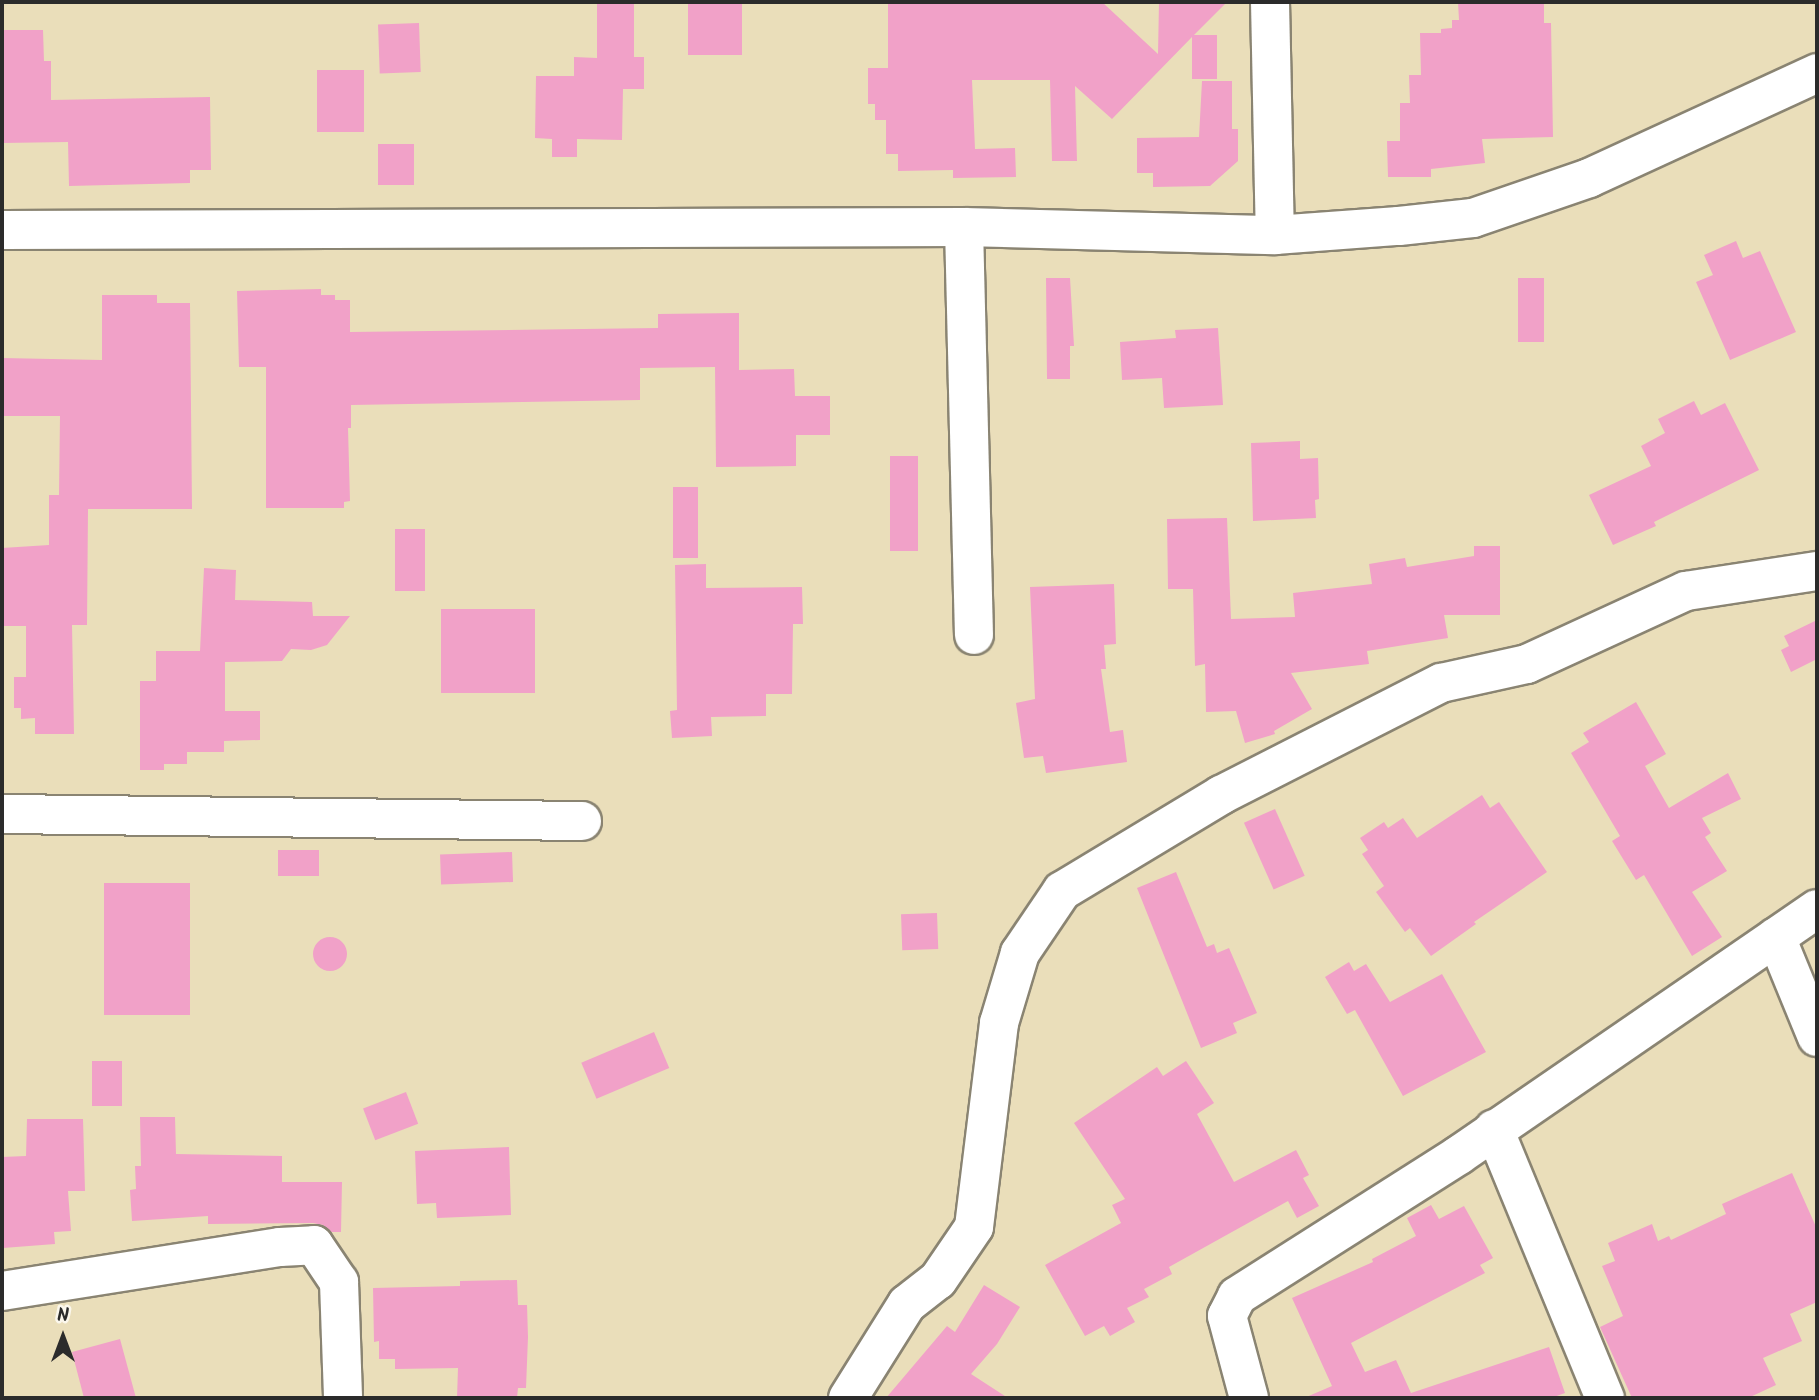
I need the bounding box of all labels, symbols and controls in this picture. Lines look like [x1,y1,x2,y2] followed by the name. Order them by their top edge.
[57,1301,69,1331] text: N
[28,1302,98,1372] north arrow

